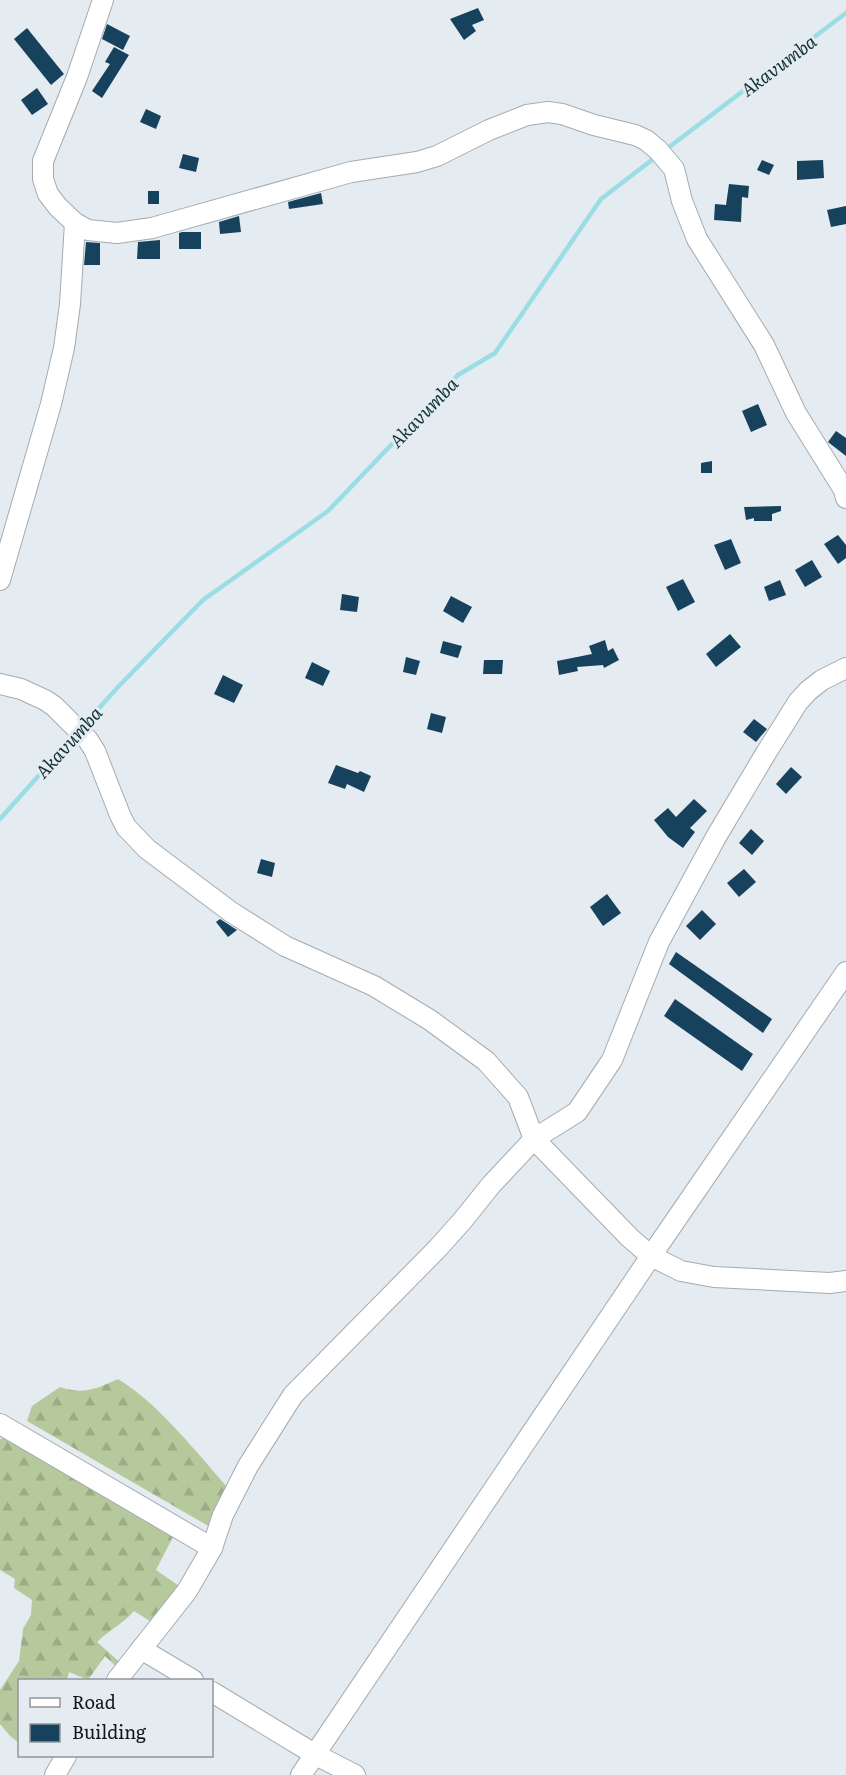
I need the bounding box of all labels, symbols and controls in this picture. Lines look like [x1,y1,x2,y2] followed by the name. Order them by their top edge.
[734,27,822,103] water label: Akavumba
[382,370,464,453] water label: Akavumba
[28,699,108,784] water label: Akavumba
[18,1679,213,1757] legend
[72,1688,116,1715] text: Road
[72,1718,147,1745] text: Building

